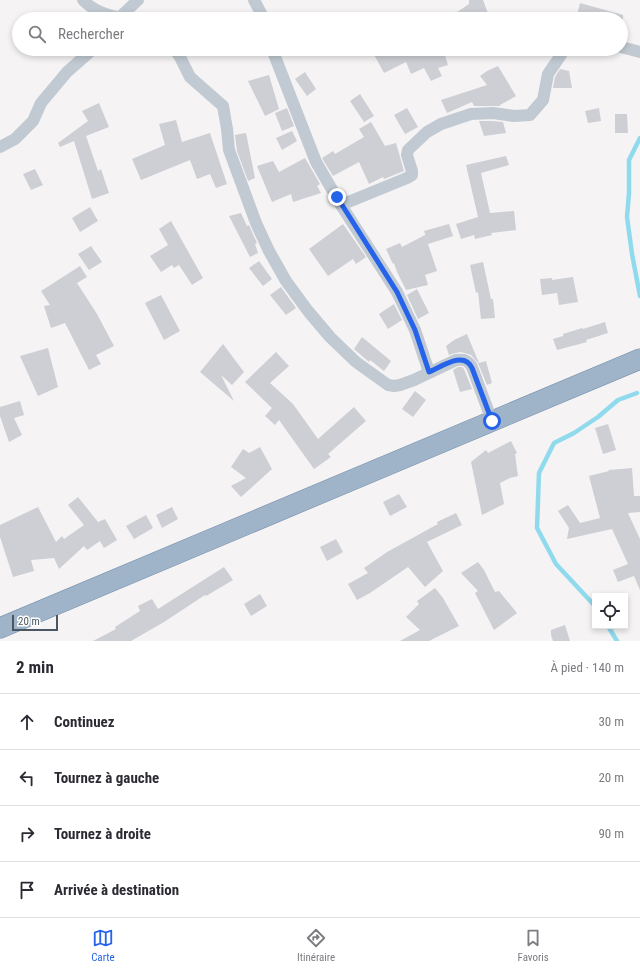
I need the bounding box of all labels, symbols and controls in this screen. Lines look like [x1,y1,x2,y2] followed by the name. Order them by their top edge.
[12,12,628,56] search box
[26,23,48,45] icon: search
[58,25,124,43] text: Rechercher
[328,188,346,206] route end
[483,412,501,430] route start
[592,593,628,629] map controls
[592,593,628,629] button: locate
[12,613,58,632] scale bar
[18,615,40,628] text: 20 m
[16,657,54,677] text: 2 min
[550,660,624,675] text: À pied · 140 m
[16,711,38,733] icon: ahead
[54,713,115,731] text: Continuez
[598,714,624,729] text: 30 m
[16,767,38,789] icon: left
[54,769,159,787] text: Tournez à gauche
[598,770,624,785] text: 20 m
[16,823,38,845] icon: right
[54,825,151,843] text: Tournez à droite
[598,826,624,841] text: 90 m
[16,879,38,901] icon: arrive
[54,881,179,899] text: Arrivée à destination
[91,927,115,964] tab: Carte
[297,927,335,964] tab: Itinéraire
[518,927,549,964] tab: Favoris

